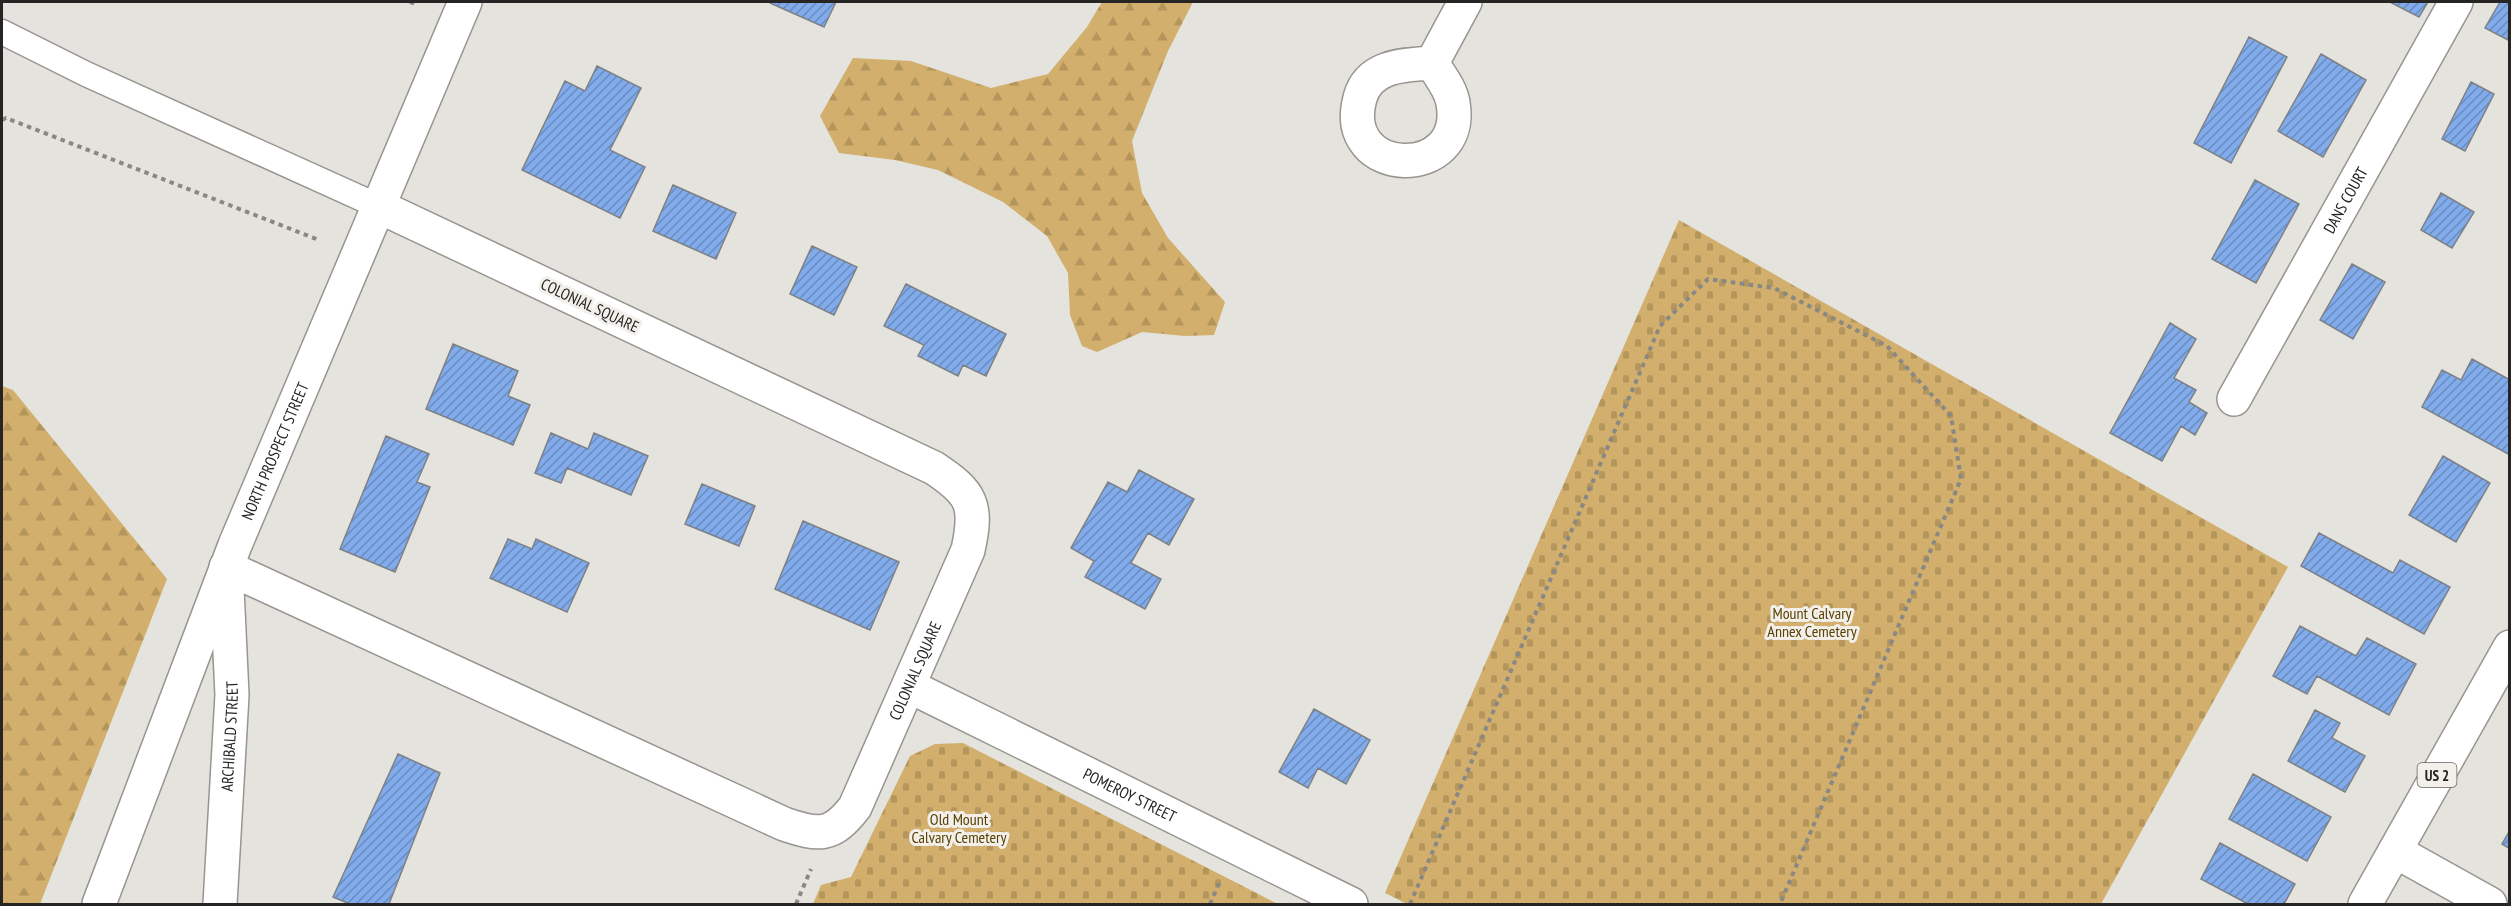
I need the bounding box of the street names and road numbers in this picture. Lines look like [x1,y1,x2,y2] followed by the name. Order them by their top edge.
[2319,163,2372,237] street label: DANS COURT
[538,274,642,336] street label: COLONIAL SQUARE
[237,379,313,523] street label: NORTH PROSPECT STREET
[884,618,945,723] street label: COLONIAL SQUARE
[216,681,242,792] street label: ARCHIBALD STREET
[2418,763,2456,787] road number: US 2
[1080,764,1180,826] street label: POMEROY STREET

